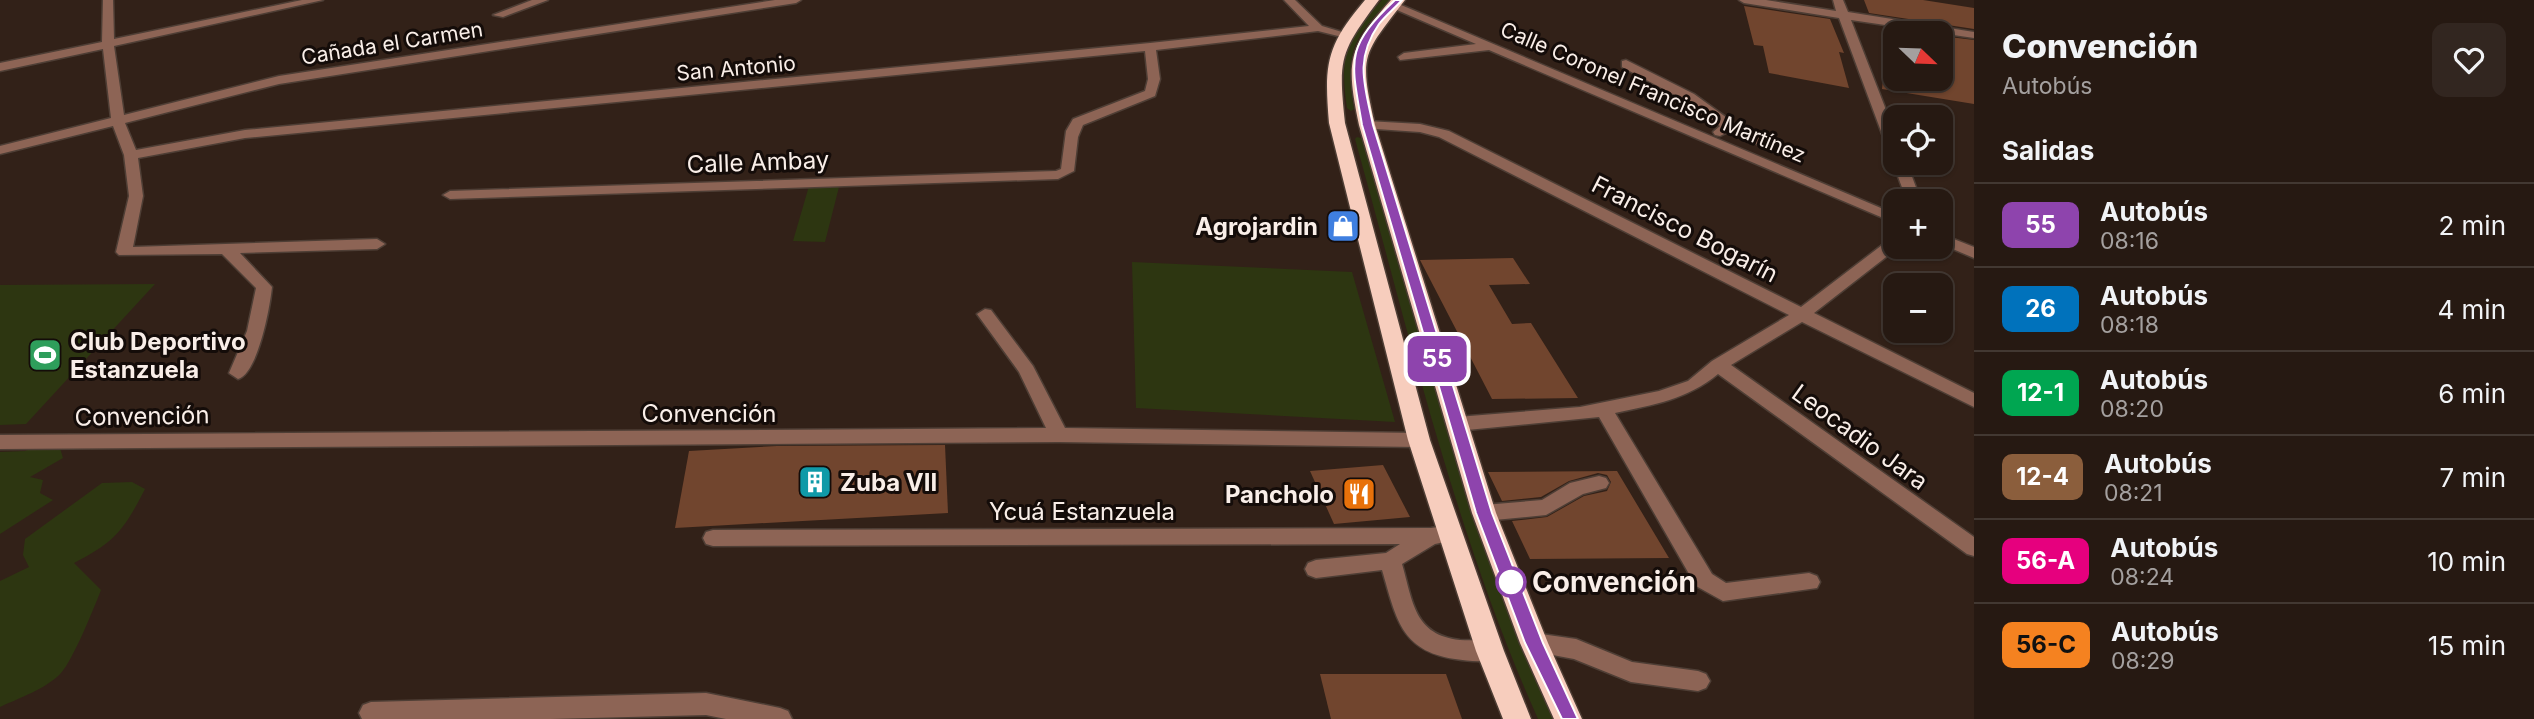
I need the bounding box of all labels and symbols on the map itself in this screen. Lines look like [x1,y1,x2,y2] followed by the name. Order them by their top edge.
[299,16,485,70] street label: Cañada el Carmen
[1497,16,1809,168] street label: Calle Coronel Francisco Martínez
[1883,21,1953,91] north arrow
[675,50,797,86] street label: San Antonio
[686,145,830,179] street label: Calle Ambay
[1587,170,1783,288] street label: Francisco Bogarín
[1324,207,1362,245] shop icon: Agrojardin
[1195,212,1318,241] place label: Agrojardin
[70,327,246,384] place label: Club Deportivo Estanzuela
[26,336,64,374] sports icon: Club Deportivo Estanzuela
[1406,336,1468,382] line badge: 55
[1786,378,1934,496] street label: Leocadio Jara
[641,399,777,428] street label: Convención
[74,400,210,432] street label: Convención
[796,463,834,501] building icon: Zuba VII
[840,468,937,497] place label: Zuba VII
[1340,475,1378,513] restaurant icon: Pancholo
[1225,480,1334,509] place label: Pancholo
[989,497,1175,526] street label: Ycuá Estanzuela
[1532,565,1696,599] place label: Convención
[1496,567,1526,597] marker: Convención

